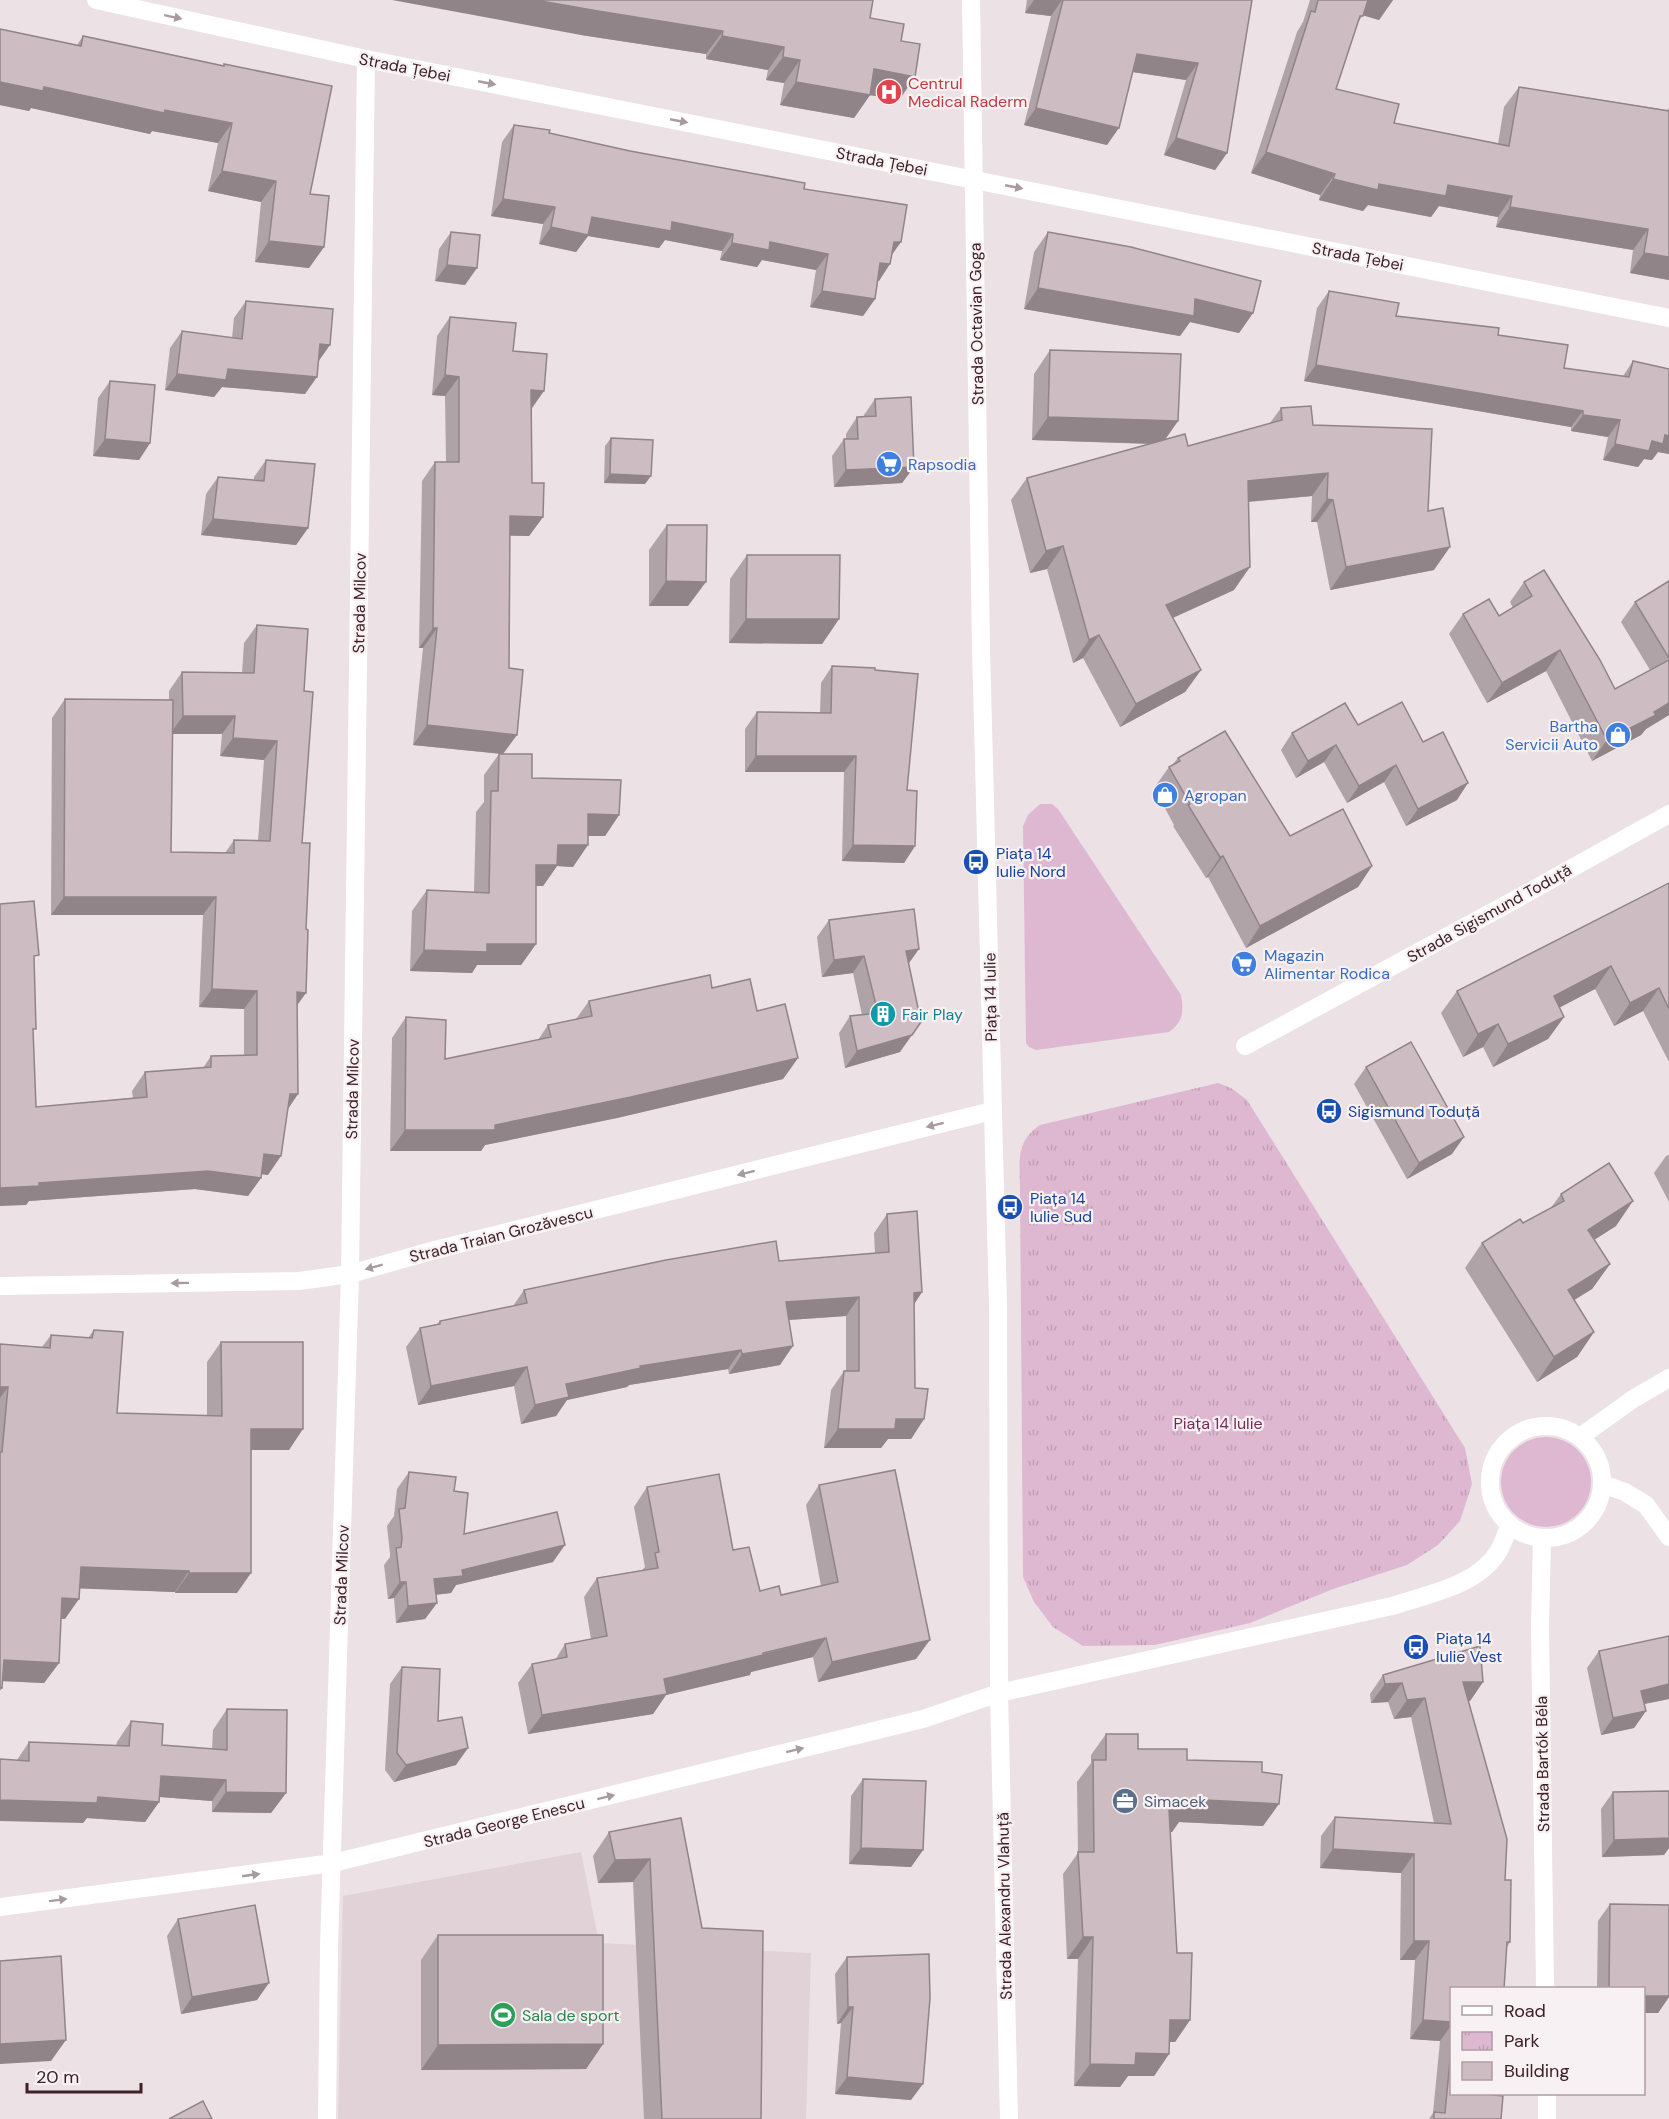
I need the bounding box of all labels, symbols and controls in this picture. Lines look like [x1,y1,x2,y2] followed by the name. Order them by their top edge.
[164,13,183,22] one-way arrow
[357,48,452,87] street label: Strada Țebei
[908,73,1027,112] place label: Centrul Medical Raderm
[874,77,904,107] hospital icon: Centrul Medical Raderm
[478,79,497,88] one-way arrow
[669,117,688,126] one-way arrow
[834,142,929,181] street label: Strada Țebei
[1005,183,1024,192] one-way arrow
[1310,237,1405,276] street label: Strada Țebei
[965,243,988,405] street label: Strada Octavian Goga
[874,449,904,479] supermarket icon: Rapsodia
[908,454,976,475] place label: Rapsodia
[348,552,371,654] street label: Strada Milcov
[1505,716,1598,755] place label: Bartha Servicii Auto
[1603,720,1633,750] shop icon: Bartha Servicii Auto
[1150,780,1180,810] shop icon: Agropan
[1184,785,1247,806] place label: Agropan
[996,843,1066,882] place label: Piața 14 Iulie Nord
[961,847,991,877] bus stop icon: Piața 14 Iulie Nord
[1403,859,1575,968] street label: Strada Sigismund Toduță
[1264,945,1390,984] place label: Magazin Alimentar Rodica
[1229,949,1259,979] supermarket icon: Magazin Alimentar Rodica
[979,952,1002,1042] street label: Piața 14 Iulie
[868,999,898,1029] building icon: Fair Play
[902,1004,963,1025] place label: Fair Play
[341,1038,364,1140] street label: Strada Milcov
[1314,1096,1344,1126] bus stop icon: Sigismund Toduță
[1348,1101,1480,1122] place label: Sigismund Toduță
[926,1121,944,1131] one-way arrow
[737,1168,755,1178] one-way arrow
[1030,1188,1092,1227] place label: Piața 14 Iulie Sud
[995,1192,1025,1222] bus stop icon: Piața 14 Iulie Sud
[407,1202,595,1267] street label: Strada Traian Grozăvescu
[365,1263,383,1272] one-way arrow
[171,1278,190,1288] one-way arrow
[1173,1413,1263,1434] park label: Piața 14 Iulie
[329,1524,354,1626] street label: Strada Milcov
[1436,1628,1502,1667] place label: Piața 14 Iulie Vest
[1401,1632,1431,1662] bus stop icon: Piața 14 Iulie Vest
[1531,1696,1554,1832] street label: Strada Bartók Béla
[786,1745,804,1755] one-way arrow
[1110,1786,1140,1816] office icon: Simacek
[596,1791,615,1801] one-way arrow
[1144,1791,1206,1812] place label: Simacek
[421,1792,587,1853] street label: Strada George Enescu
[992,1812,1017,2000] street label: Strada Alexandru Vlahuță
[242,1871,261,1880] one-way arrow
[49,1895,68,1905] one-way arrow
[1450,1987,1645,2095] legend
[1504,1999,1546,2023] text: Road
[488,2000,518,2030] sports icon: Sala de sport
[522,2005,620,2026] place label: Sala de sport
[1504,2029,1540,2053] text: Park
[27,2056,141,2094] scale bar
[1504,2059,1569,2083] text: Building
[36,2065,79,2089] text: 20 m

